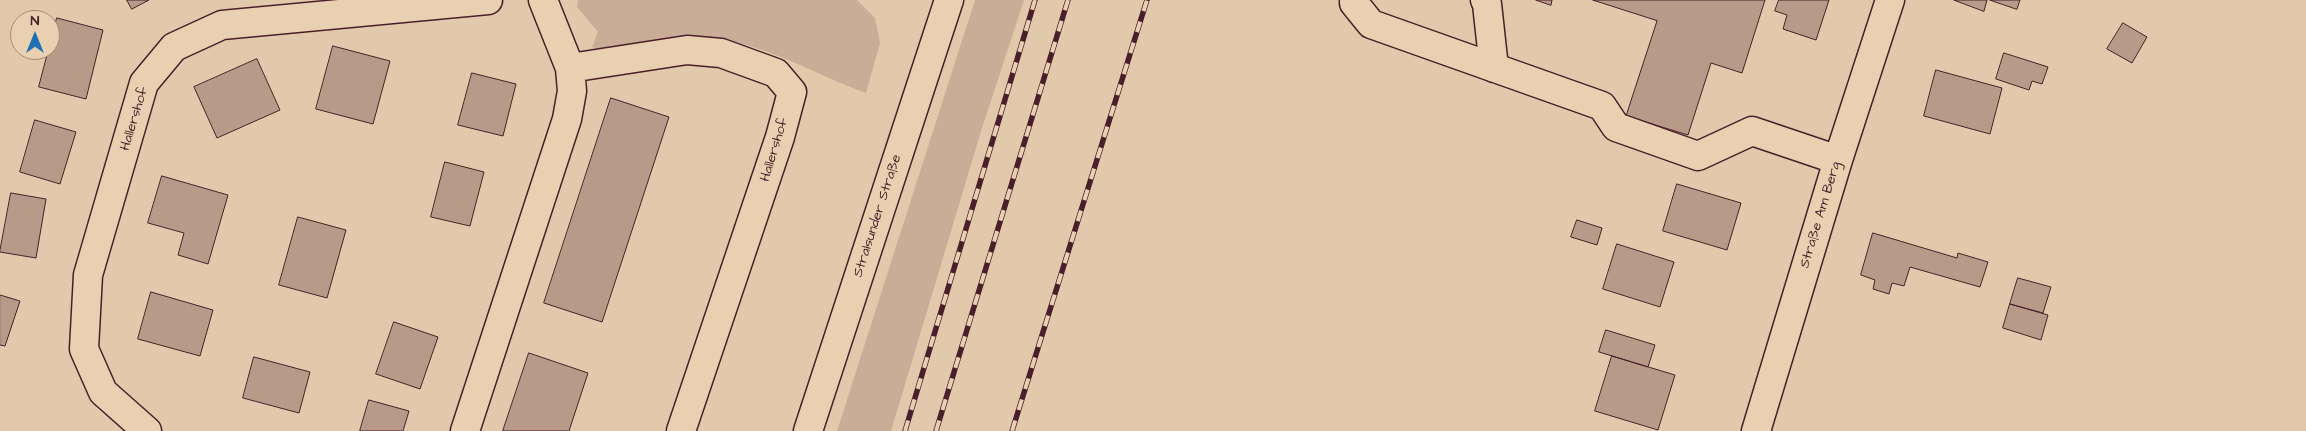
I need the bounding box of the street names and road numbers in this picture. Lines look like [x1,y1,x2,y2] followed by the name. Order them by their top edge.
[117,85,153,153] street label: Hallershof
[757,116,793,184] street label: Hallershof
[850,153,906,279] street label: Stralsunder Straße
[1797,160,1845,270] street label: Straße Am Berg

